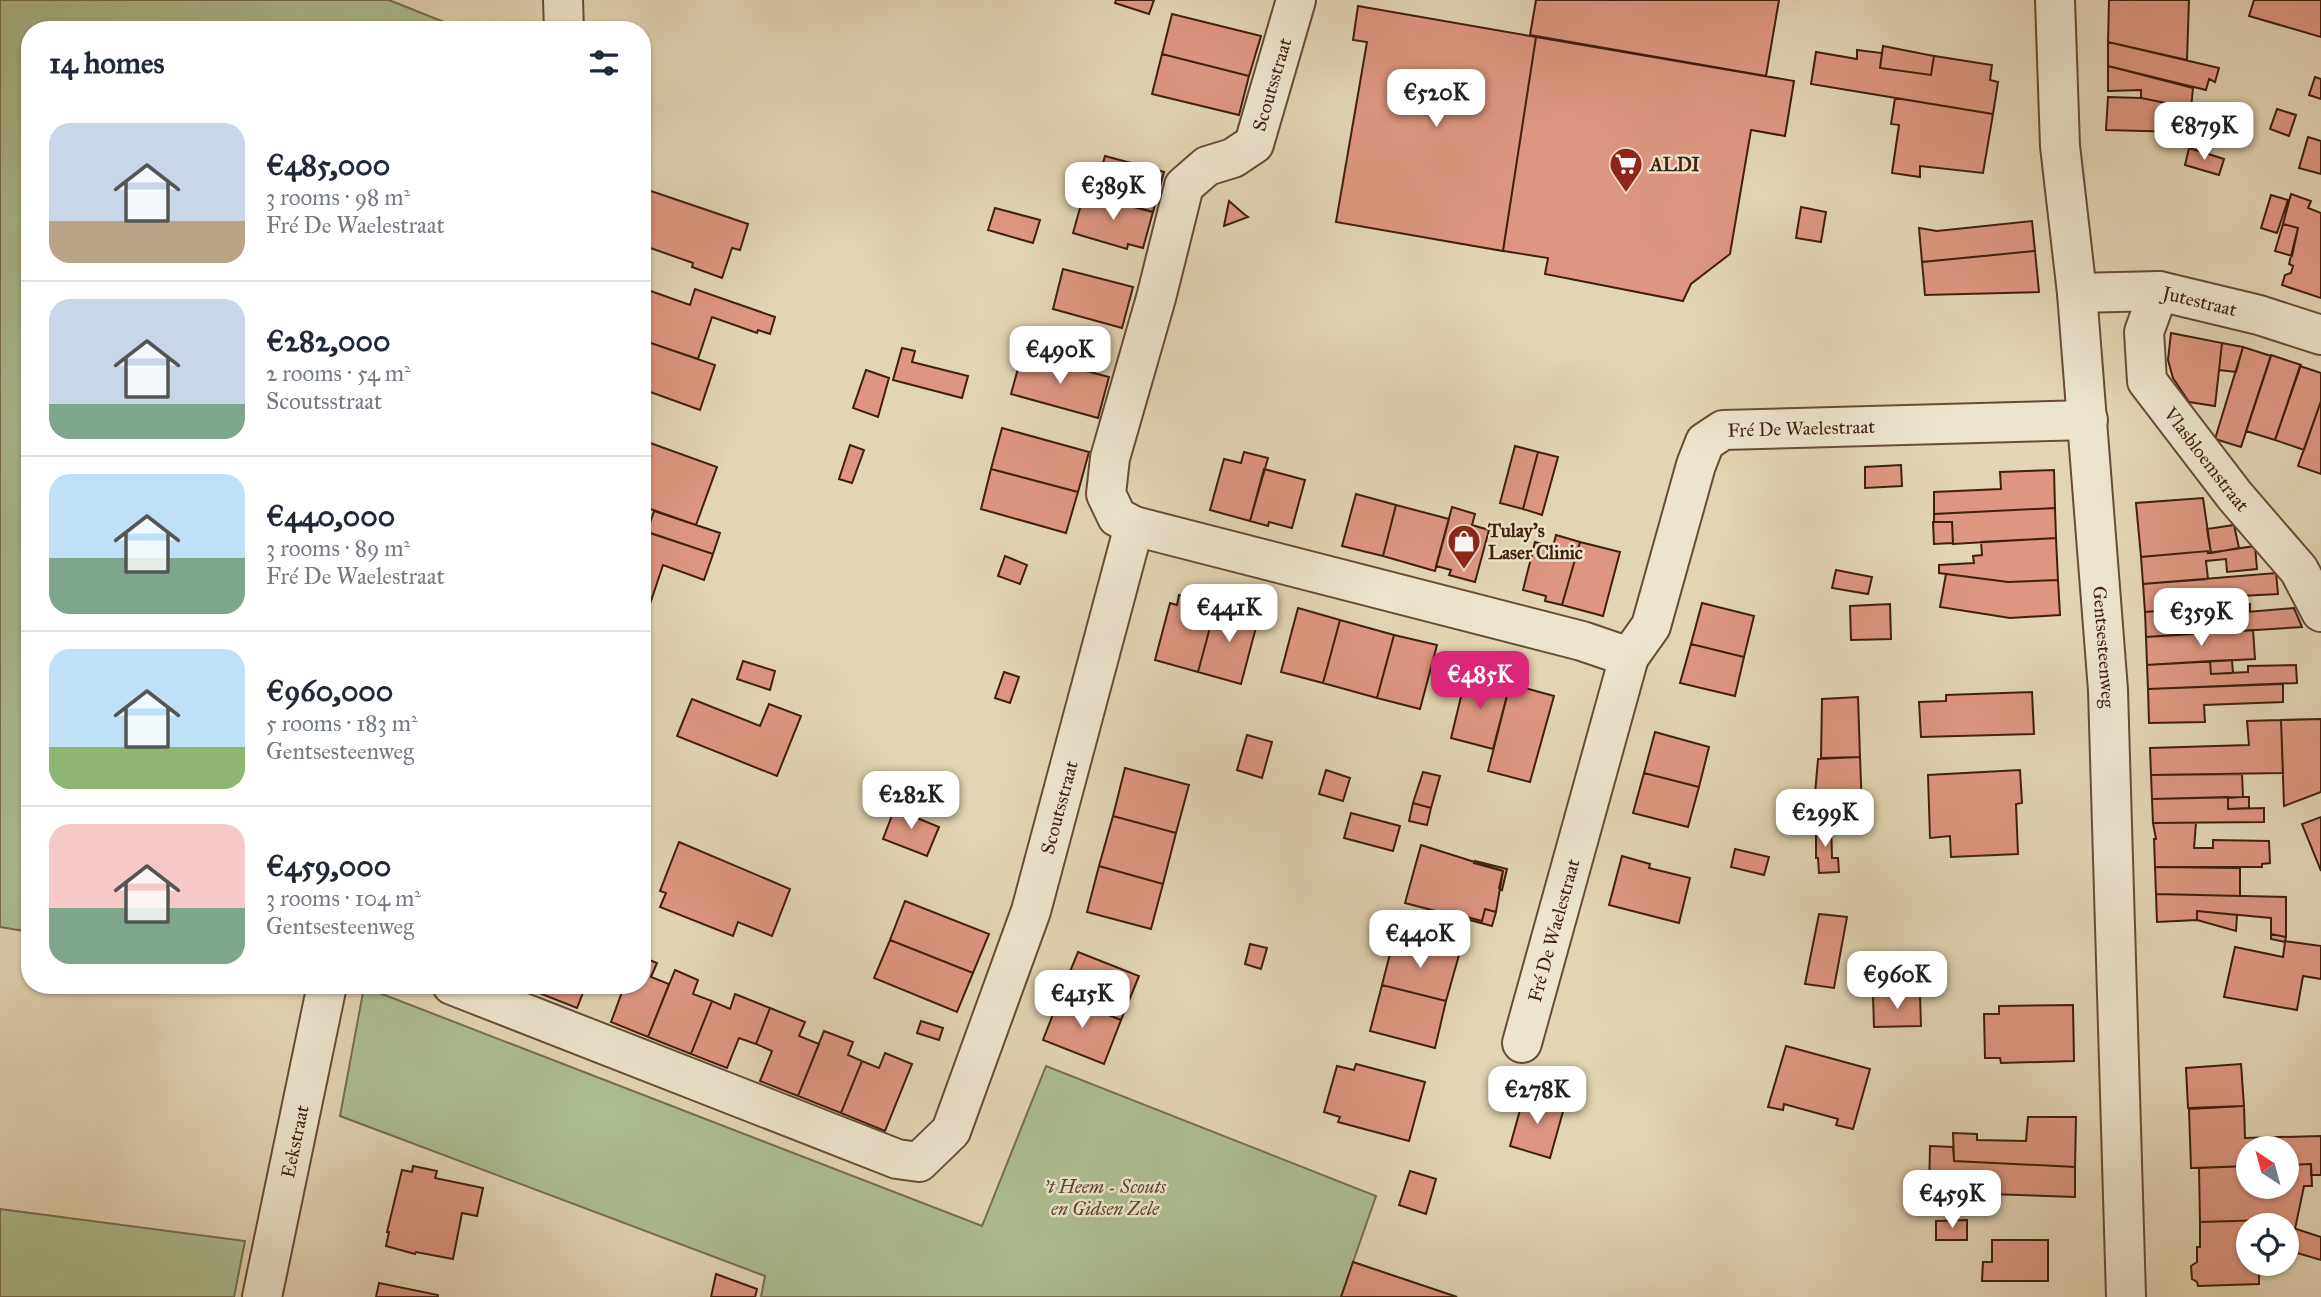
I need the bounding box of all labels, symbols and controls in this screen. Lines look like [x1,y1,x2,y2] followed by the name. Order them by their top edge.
[1247,35,1296,134] street label: Scoutsstraat
[585,44,623,82] icon: filters
[49,45,164,81] text: 14 homes
[1387,69,1485,129] pin: €520K
[1403,78,1469,106] text: €520K
[2155,102,2253,162] pin: €879K
[2170,111,2238,139] text: €879K
[1607,145,1645,194] supermarket icon: ALDI
[266,147,390,183] text: €485,000
[105,151,189,235] icon: home
[1648,153,1700,176] place label: ALDI
[1064,162,1162,222] pin: €389K
[1081,171,1145,199] text: €389K
[266,183,410,211] text: 3 rooms · 98 m²
[266,211,445,239] text: Fré De Waelestraat
[2158,280,2240,321] street label: Jutestraat
[266,323,391,359] text: €282,000
[1011,326,1109,386] pin: €490K
[105,327,189,411] icon: home
[1026,335,1094,363] text: €490K
[266,359,411,387] text: 2 rooms · 54 m²
[266,387,382,415] text: Scoutsstraat
[2159,401,2254,516] street label: Vlasbloemstraat
[1727,414,1876,441] street label: Fré De Waelestraat
[266,498,395,534] text: €440,000
[105,502,189,586] icon: home
[1487,519,1583,564] place label: Tulay's Laser Clinic
[1445,522,1483,571] shop icon: Tulay's Laser Clinic
[266,534,410,562] text: 3 rooms · 89 m²
[266,562,445,590] text: Fré De Waelestraat
[1180,584,1278,644] pin: €441K
[2088,585,2120,708] street label: Gentsesteenweg
[2152,588,2250,648] pin: €359K
[1197,593,1261,621] text: €441K
[2170,597,2232,625] text: €359K
[1431,652,1529,711] pin: €485K
[1447,660,1513,688] text: €485K
[266,673,393,709] text: €960,000
[105,677,189,761] icon: home
[266,709,418,737] text: 5 rooms · 183 m²
[266,737,414,765] text: Gentsesteenweg
[1035,758,1082,857] street label: Scoutsstraat
[862,772,960,831] pin: €282K
[878,780,944,808] text: €282K
[1776,790,1874,849] pin: €299K
[1792,798,1858,826] text: €299K
[266,848,391,884] text: €459,000
[105,852,189,936] icon: home
[1522,856,1584,1004] street label: Fré De Waelestraat
[266,884,421,912] text: 3 rooms · 104 m²
[1371,911,1469,970] pin: €440K
[266,912,414,940] text: Gentsesteenweg
[1385,919,1455,947] text: €440K
[1848,951,1946,1011] pin: €960K
[1863,960,1931,988] text: €960K
[1033,970,1131,1030] pin: €415K
[1051,979,1113,1007] text: €415K
[1488,1066,1586,1126] pin: €278K
[1504,1075,1570,1103] text: €278K
[276,1103,313,1180] street label: Eekstraat
[2236,1136,2300,1199] north arrow
[2236,1136,2299,1276] map controls
[1903,1170,2001,1230] pin: €459K
[1044,1175,1166,1220] park label: 't Heem - Scouts en Gidsen Zele
[1919,1179,1985,1207] text: €459K
[2236,1213,2299,1276] button: locate

